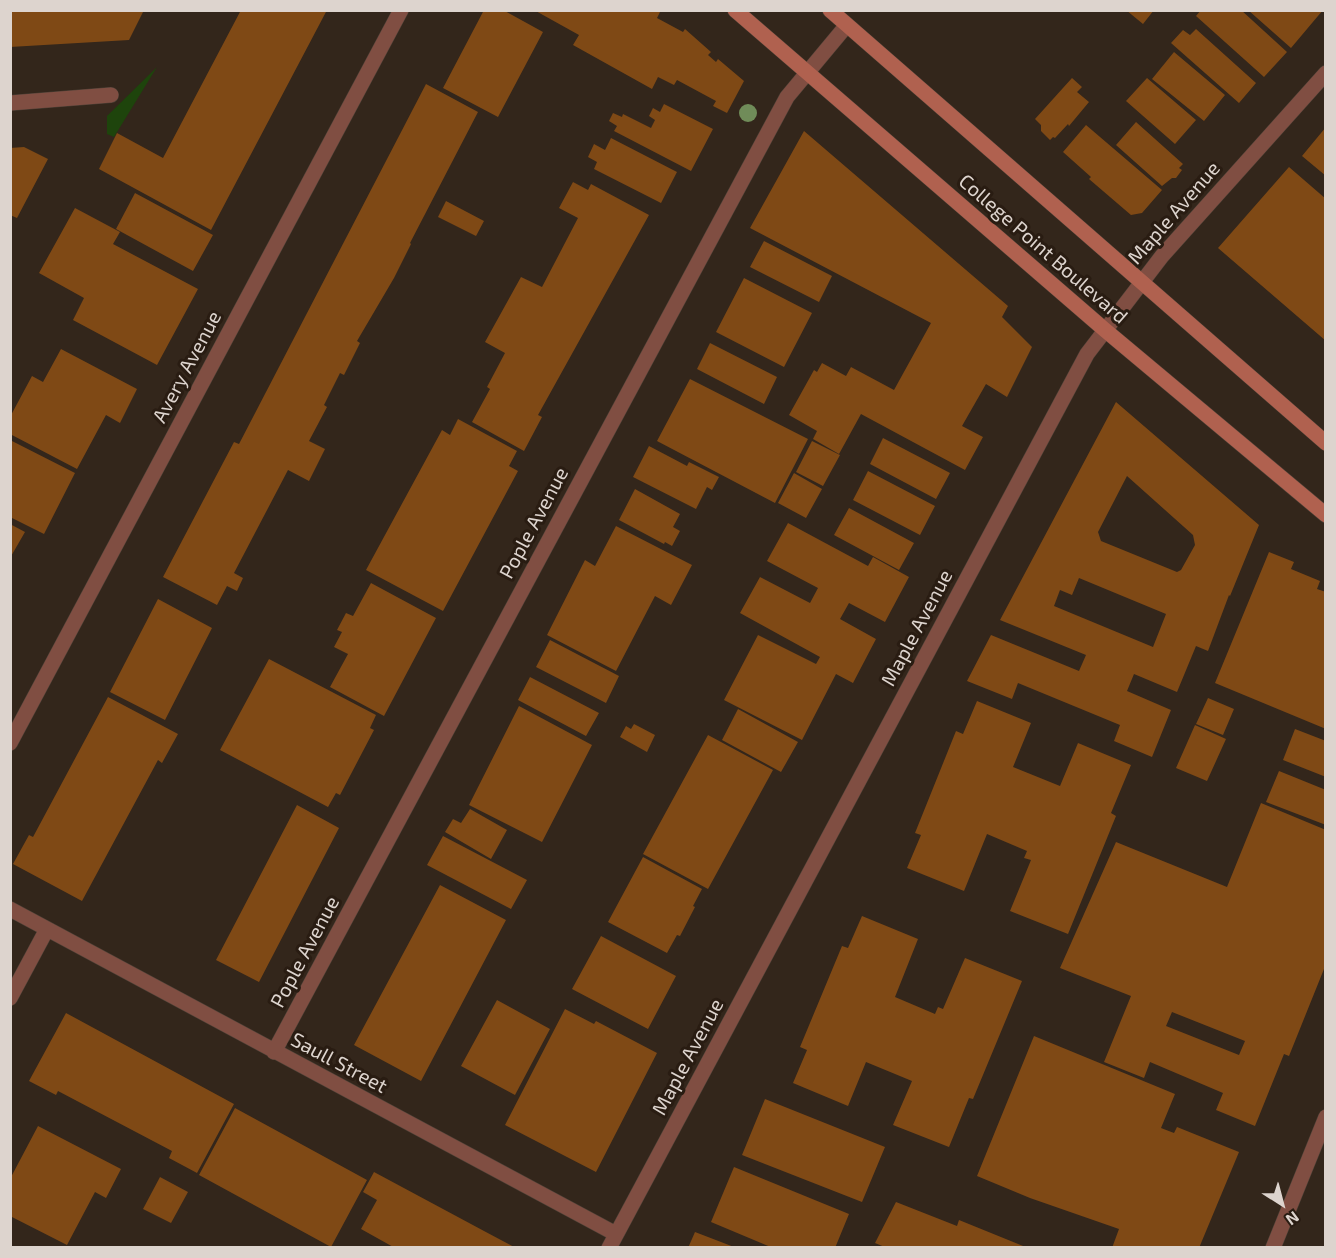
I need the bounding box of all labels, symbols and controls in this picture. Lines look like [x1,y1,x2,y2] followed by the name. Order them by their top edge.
[1123,157,1225,269] street label: Maple Avenue
[954,169,1132,329] street label: College Point Boulevard
[147,307,227,427] street label: Avery Avenue
[495,463,573,583] street label: Pople Avenue
[876,566,958,690] street label: Maple Avenue
[266,892,344,1012] street label: Pople Avenue
[647,995,729,1119] street label: Maple Avenue
[287,1028,391,1098] street label: Saull Street
[1252,1174,1312,1234] north arrow
[1283,1208,1303,1230] text: N

